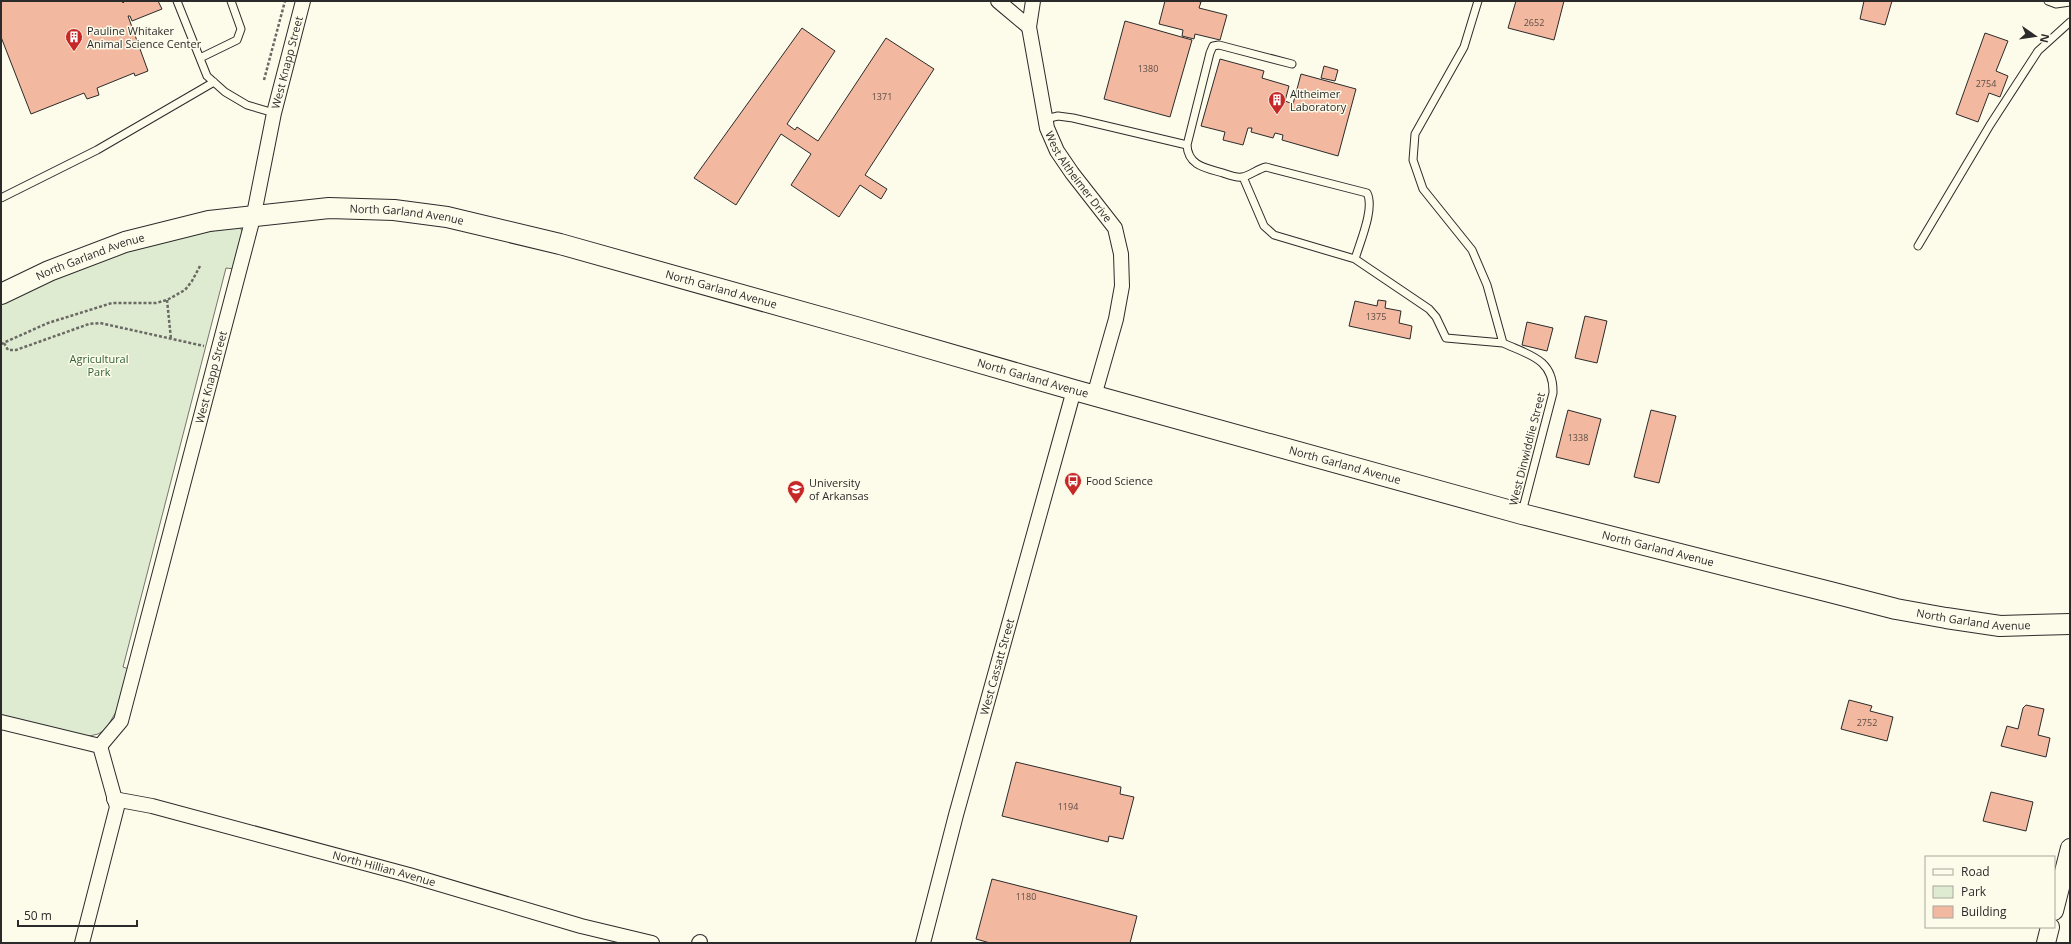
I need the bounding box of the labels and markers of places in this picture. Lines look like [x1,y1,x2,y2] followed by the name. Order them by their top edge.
[87,23,202,51] place label: Pauline Whitaker Animal Science Center
[64,27,84,52] building icon: Pauline Whitaker Animal Science Center
[1290,86,1347,114] place label: Altheimer Laboratory
[1267,90,1287,115] building icon: Altheimer Laboratory
[1063,471,1083,496] bus stop icon: Food Science
[1086,473,1153,488] place label: Food Science
[809,475,869,503] place label: University of Arkansas
[786,479,806,504] school or university icon: University of Arkansas

